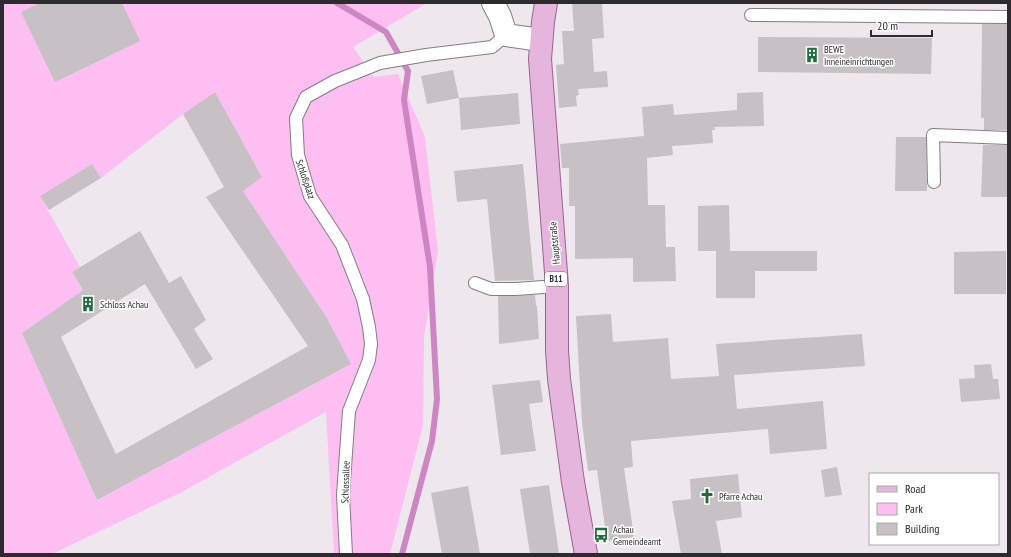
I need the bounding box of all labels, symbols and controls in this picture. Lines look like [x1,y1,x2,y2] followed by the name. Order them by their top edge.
[871,12,932,38] scale bar
[877,18,898,33] text: 20 m
[824,43,894,68] place label: BEWE Inneineinrichtungen
[803,46,821,64] building icon: BEWE Inneineinrichtungen
[293,158,318,201] street label: Schloßplatz
[546,221,563,265] street label: Hauptstraße
[545,272,567,286] road number: B11
[79,295,97,313] building icon: Schloss Achau
[100,298,148,311] place label: Schloss Achau
[338,461,353,503] street label: Schlossallee
[869,473,999,545] legend
[905,481,925,496] text: Road
[698,487,716,505] church icon: Pfarre Achau
[719,490,762,503] place label: Pfarre Achau
[905,501,923,516] text: Park
[905,521,940,536] text: Building
[613,523,661,548] place label: Achau Gemeindeamt
[592,526,610,544] bus stop icon: Achau Gemeindeamt

